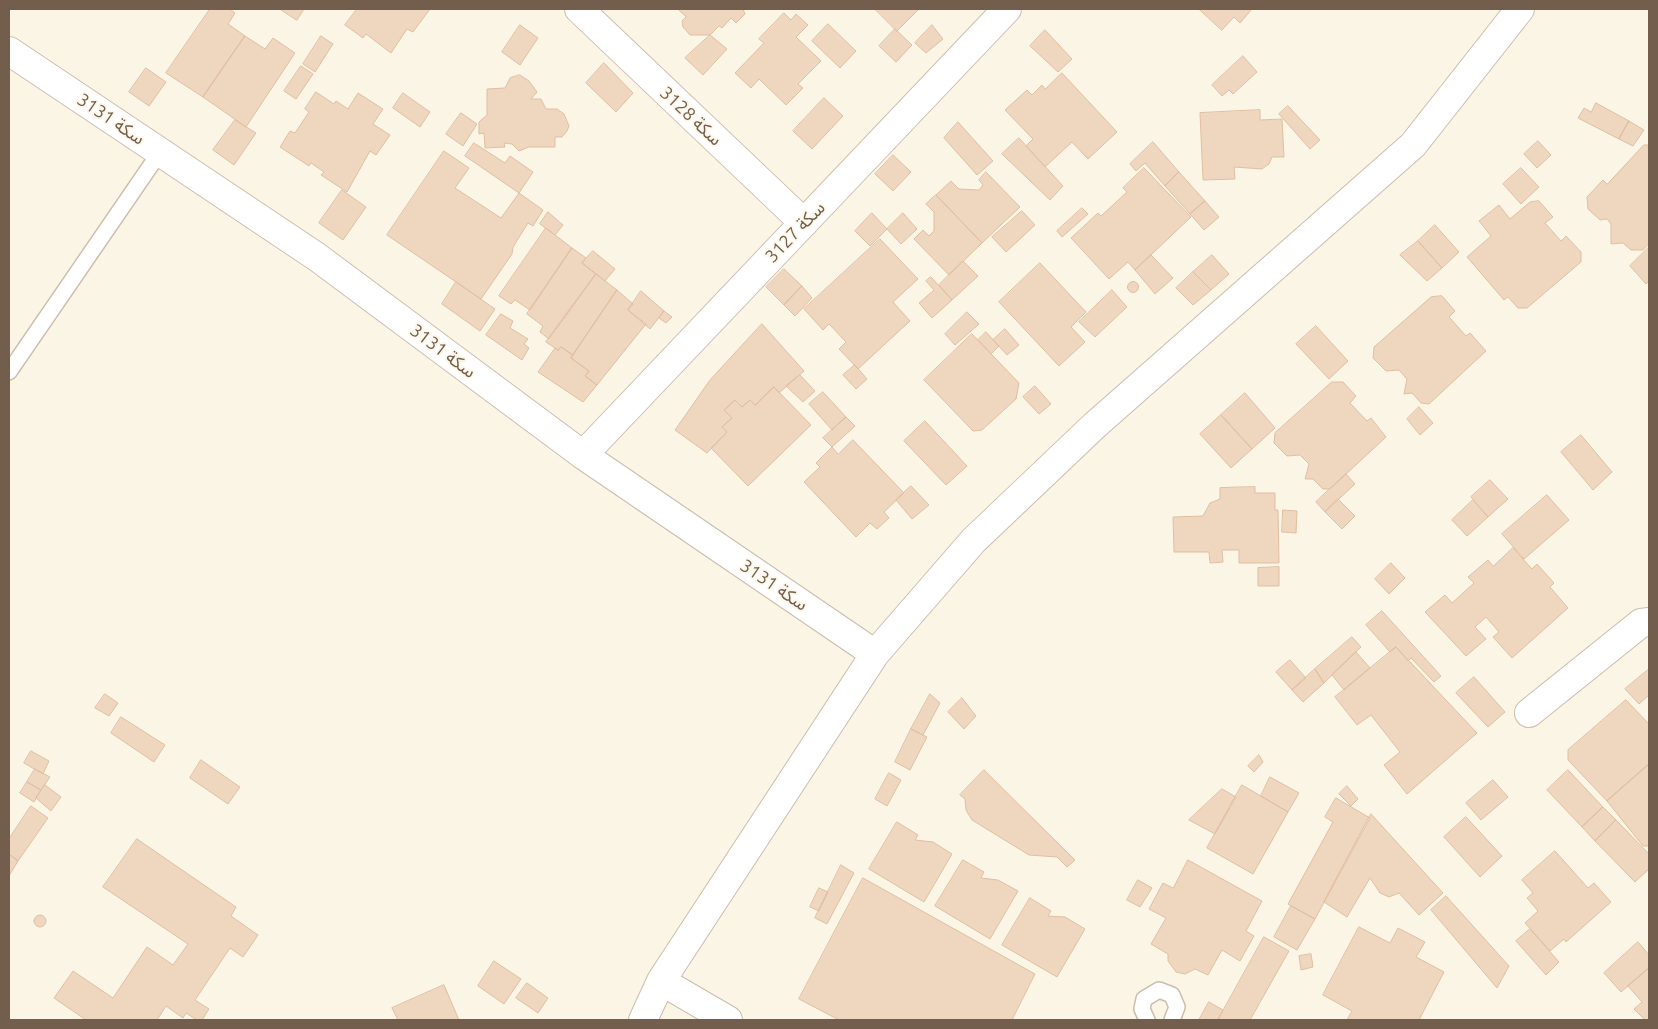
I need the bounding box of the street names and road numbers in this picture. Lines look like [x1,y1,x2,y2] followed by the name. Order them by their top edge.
[656,82,726,150] street label: سكة 3128
[73,89,149,149] street label: سكة 3131
[761,197,829,267] street label: سكة 3127
[406,319,480,383] street label: سكة 3131
[736,555,812,615] street label: سكة 3131

